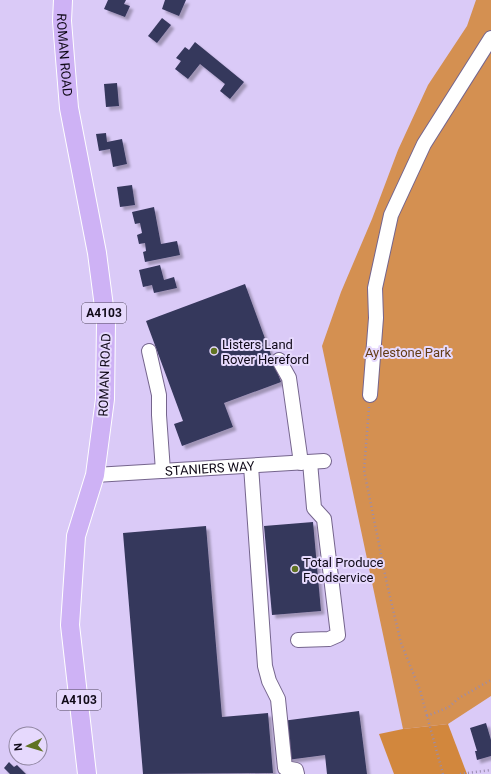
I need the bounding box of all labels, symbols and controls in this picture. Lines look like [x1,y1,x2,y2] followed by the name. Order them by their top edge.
[54,13,75,97] street label: ROMAN ROAD
[82,303,126,323] road number: A4103
[96,333,113,417] street label: ROMAN ROAD
[222,337,309,367] place label: Listers Land Rover Hereford
[365,345,451,360] park label: Aylestone Park
[209,346,219,356] marker: Listers Land Rover Hereford
[165,458,255,479] street label: STANIERS WAY
[303,555,383,585] place label: Total Produce Foodservice
[290,564,300,574] marker: Total Produce Foodservice
[57,690,101,710] road number: A4103
[8,726,48,766] north arrow
[12,742,25,751] text: N

